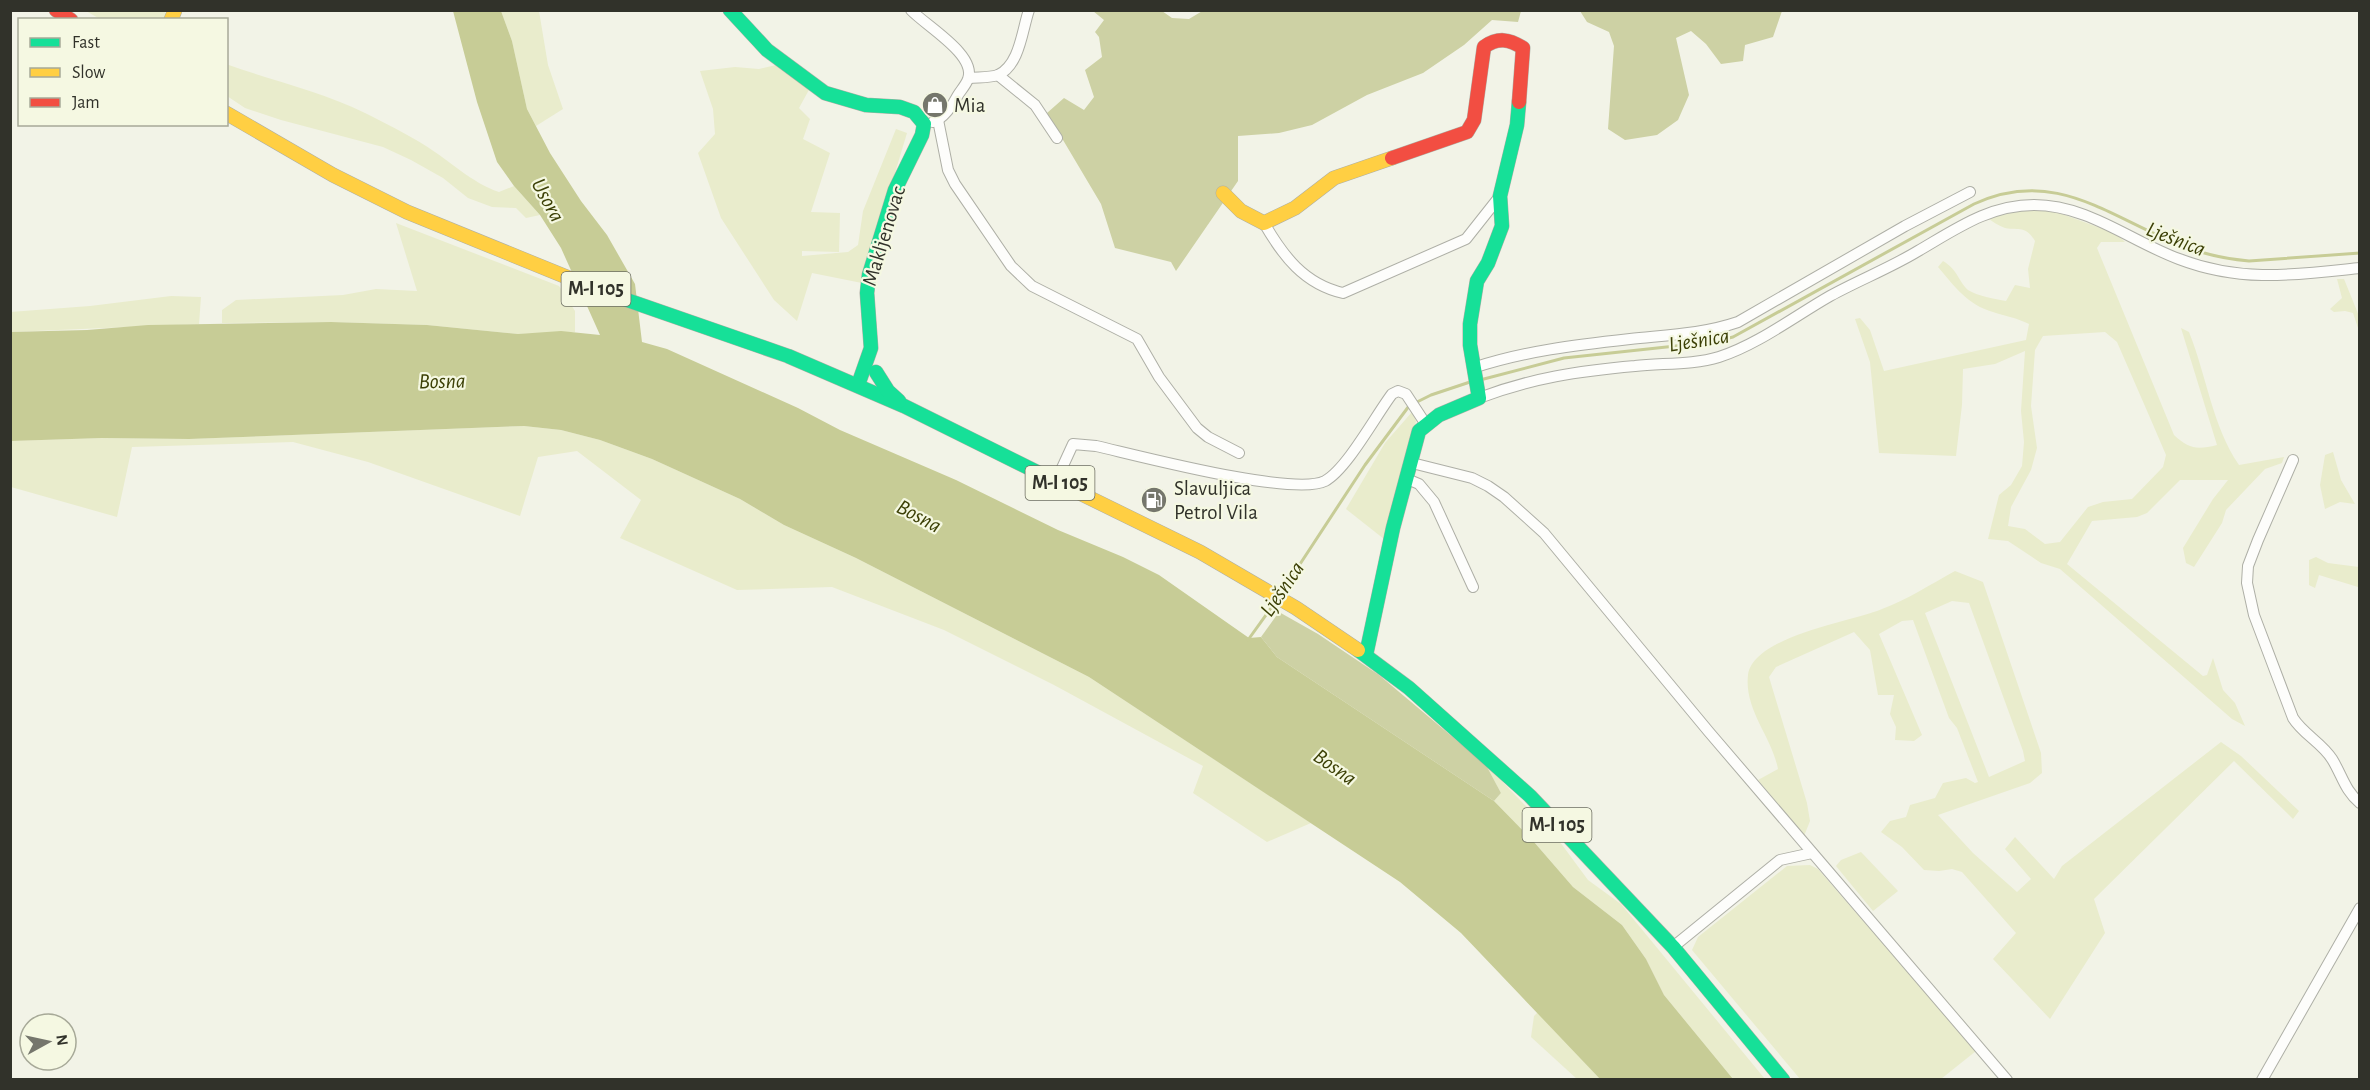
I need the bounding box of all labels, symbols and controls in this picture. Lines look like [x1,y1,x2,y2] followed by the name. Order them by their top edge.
[18,18,228,126] legend
[72,34,100,52] text: Fast
[72,64,105,82] text: Slow
[920,90,950,120] shop icon: Mia
[72,94,100,112] text: Jam
[954,95,986,116] place label: Mia
[527,175,569,225] water label: Usora
[859,184,909,288] street label: Makljenovac
[2143,218,2209,260] water label: Lješnica
[562,272,630,306] road number: M-I 105
[1667,324,1731,356] water label: Lješnica
[418,370,466,392] water label: Bosna
[1026,466,1094,500] road number: M-I 105
[1174,478,1258,523] place label: Slavuljica Petrol Vila
[1139,485,1169,515] fuel station icon: Slavuljica Petrol Vila
[893,495,945,537] water label: Bosna
[1256,557,1308,621] water label: Lješnica
[1309,745,1361,789] water label: Bosna
[1522,808,1592,842] road number: M-I 105
[18,1012,78,1072] north arrow
[53,1033,71,1047] text: N

